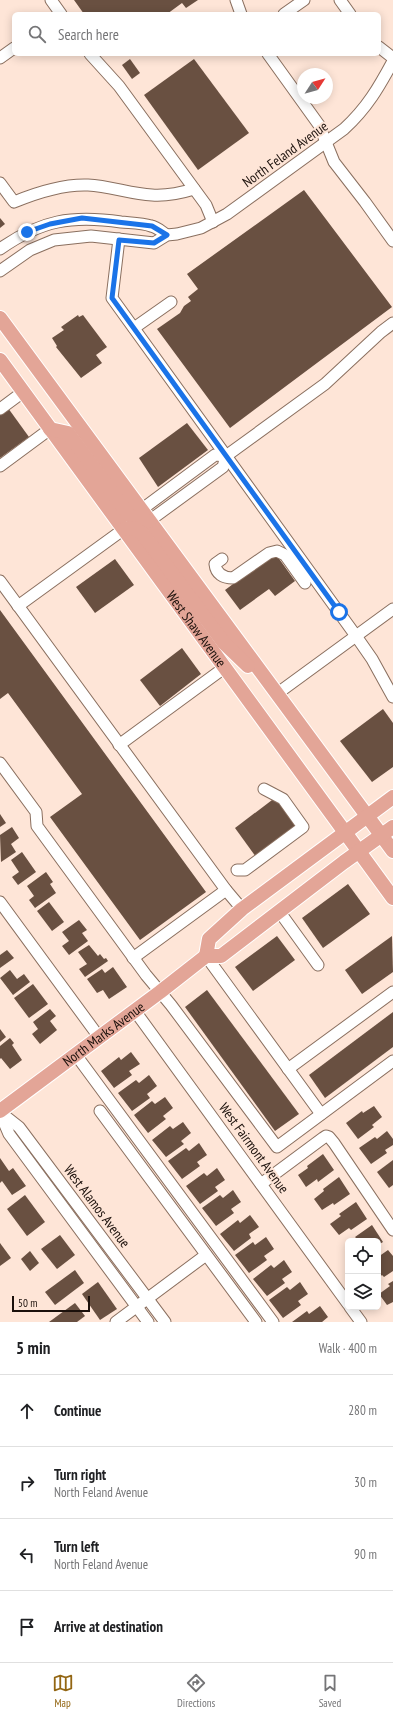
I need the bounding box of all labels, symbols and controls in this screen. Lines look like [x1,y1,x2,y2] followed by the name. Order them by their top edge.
[12,12,381,56] search box
[26,23,48,45] icon: search
[58,25,119,44] text: Search here
[297,68,333,104] north arrow
[239,117,331,191] street label: North Feland Avenue
[18,223,36,241] route end
[163,587,230,671] street label: West Shaw Avenue
[330,603,348,621] route start
[59,998,148,1070] street label: North Marks Avenue
[215,1099,293,1197] street label: West Fairmont Avenue
[60,1161,134,1251] street label: West Alamos Avenue
[345,1238,381,1310] map controls
[345,1238,381,1274] button: locate
[345,1274,381,1310] button: layers
[12,1294,90,1313] scale bar
[18,1296,37,1310] text: 50 m
[16,1337,50,1359] text: 5 min
[319,1340,377,1357] text: Walk · 400 m
[16,1400,38,1422] icon: ahead
[54,1401,101,1420] text: Continue
[348,1402,377,1419] text: 280 m
[54,1465,106,1484] text: Turn right
[16,1472,38,1494] icon: right
[354,1474,377,1491] text: 30 m
[54,1484,148,1501] text: North Feland Avenue
[54,1537,99,1556] text: Turn left
[16,1544,38,1566] icon: left
[354,1546,377,1563] text: 90 m
[54,1556,148,1573] text: North Feland Avenue
[16,1616,38,1638] icon: arrive
[54,1617,163,1636] text: Arrive at destination
[52,1672,74,1710] tab: Map
[177,1672,215,1710] tab: Directions
[319,1672,341,1710] tab: Saved

